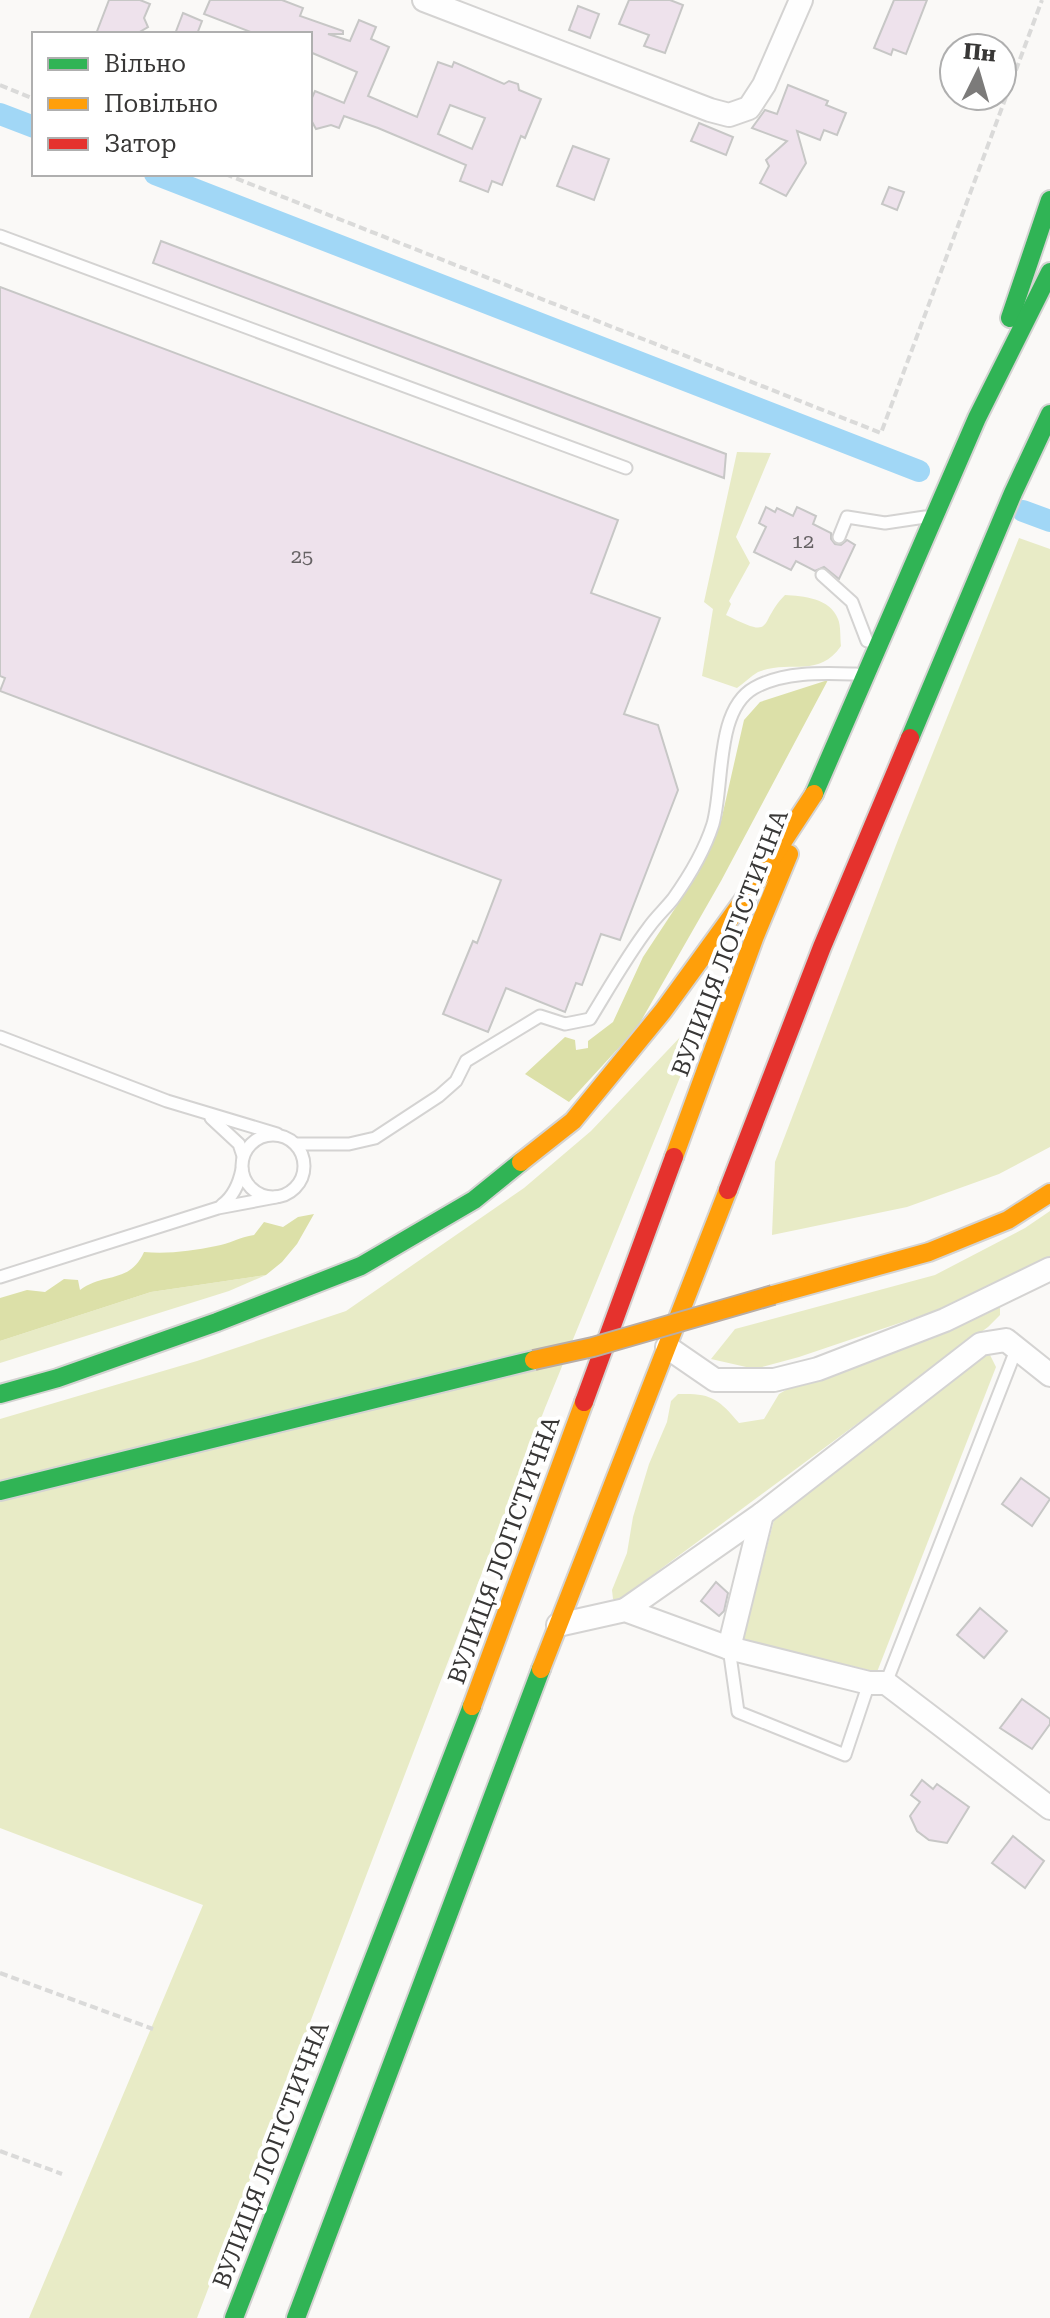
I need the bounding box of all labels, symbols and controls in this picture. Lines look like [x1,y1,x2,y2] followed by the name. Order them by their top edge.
[32,32,312,176] legend
[938,32,1018,112] north arrow
[962,39,997,66] text: Пн
[104,50,186,78] text: Вільно
[104,90,218,118] text: Повільно
[104,130,177,158] text: Затор
[792,529,814,553] house number: 12
[291,544,313,568] house number: 25
[666,806,794,1080] street label: ВУЛИЦЯ ЛОГІСТИЧНА
[442,1412,566,1688] street label: ВУЛИЦЯ ЛОГІСТИЧНА
[207,2018,335,2292] street label: ВУЛИЦЯ ЛОГІСТИЧНА

